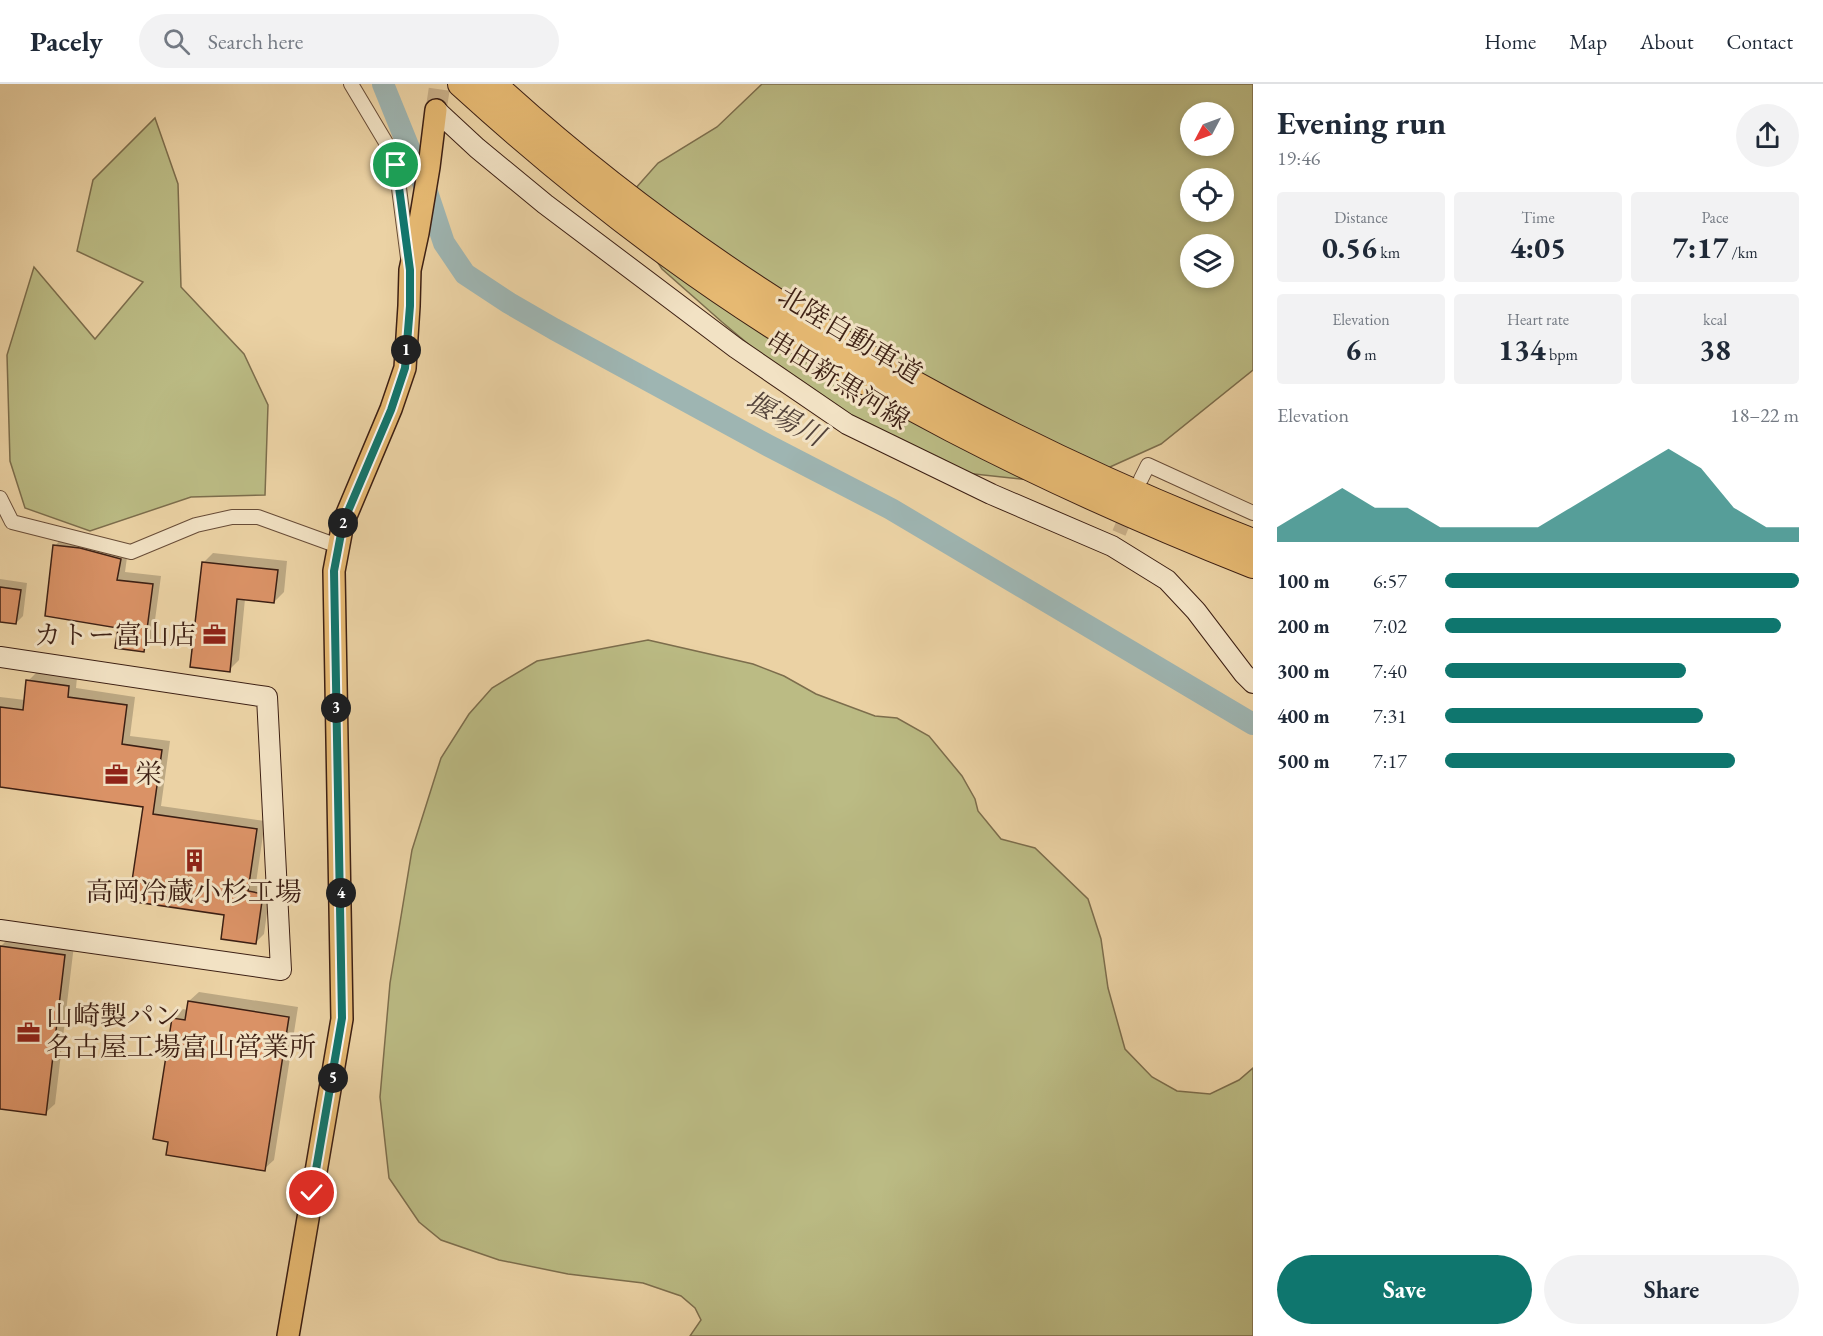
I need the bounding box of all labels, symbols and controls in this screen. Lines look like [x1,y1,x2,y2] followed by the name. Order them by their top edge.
[139,14,559,68] search box
[30,23,103,59] text: Pacely
[160,25,193,58] icon: search
[208,27,303,56] text: Search here
[1484,28,1536,55] text: Home
[1569,28,1607,55] text: Map
[1640,28,1693,55] text: About
[1726,28,1793,55] text: Contact
[1277,101,1446,144] text: Evening run
[1180,102,1234,156] north arrow
[1180,102,1234,288] map controls
[1736,104,1799,167] button: share
[370,139,421,190] pin
[1277,145,1320,171] text: 19:46
[379,148,412,181] icon: arrive
[1180,168,1234,222] button: locate
[1334,207,1388,228] text: Distance
[1521,207,1555,228] text: Time
[1702,207,1728,228] text: Pace
[1322,228,1377,267] text: 0.56
[1510,228,1566,267] text: 4:05
[1672,228,1728,267] text: 7:17
[1180,234,1234,288] button: layers
[1377,242,1400,263] text: km
[1728,242,1758,263] text: /km
[772,278,929,391] street label: 北陸自動車道
[1332,309,1390,330] text: Elevation
[1507,309,1569,330] text: Heart rate
[1703,309,1727,330] text: kcal
[760,322,916,437] street label: 串田新黒河線
[1345,330,1361,369] text: 6
[1498,330,1546,369] text: 134
[1699,330,1731,369] text: 38
[391,335,421,365] pin: 1
[402,339,410,360] text: 1
[1361,344,1377,365] text: m
[1546,344,1578,365] text: bpm
[739,382,833,455] water label: 堰場川
[1277,402,1349,428] text: Elevation
[1730,402,1799,428] text: 18–22 m
[328,508,358,538] pin: 2
[339,512,347,533] text: 2
[1277,568,1330,594] text: 100 m
[1373,568,1407,594] text: 6:57
[1277,613,1330,639] text: 200 m
[1373,613,1407,639] text: 7:02
[34,617,196,652] place label: カトー富山店
[201,622,227,648] office icon: カトー富山店
[1277,658,1330,684] text: 300 m
[1373,658,1407,684] text: 7:40
[321,693,351,723] pin: 3
[332,697,340,718] text: 3
[1277,703,1330,729] text: 400 m
[1373,703,1407,729] text: 7:31
[1277,748,1330,774] text: 500 m
[1373,748,1407,774] text: 7:17
[135,756,162,791] place label: 栄
[104,761,130,787] office icon: 栄
[181,847,207,873] building icon: 高岡冷蔵小杉工場
[86,874,302,909] place label: 高岡冷蔵小杉工場
[326,878,356,908] pin: 4
[337,882,345,903] text: 4
[46,998,316,1064] place label: 山崎製パン 名古屋工場富山営業所
[15,1019,41,1045] office icon: 山崎製パン 名古屋工場富山営業所
[318,1063,348,1093] pin: 5
[329,1067,337,1088] text: 5
[286,1167,337,1218] pin
[295,1176,328,1209] icon: check
[1277,1255,1532,1324] button: Save
[1544,1255,1799,1324] button: Share

